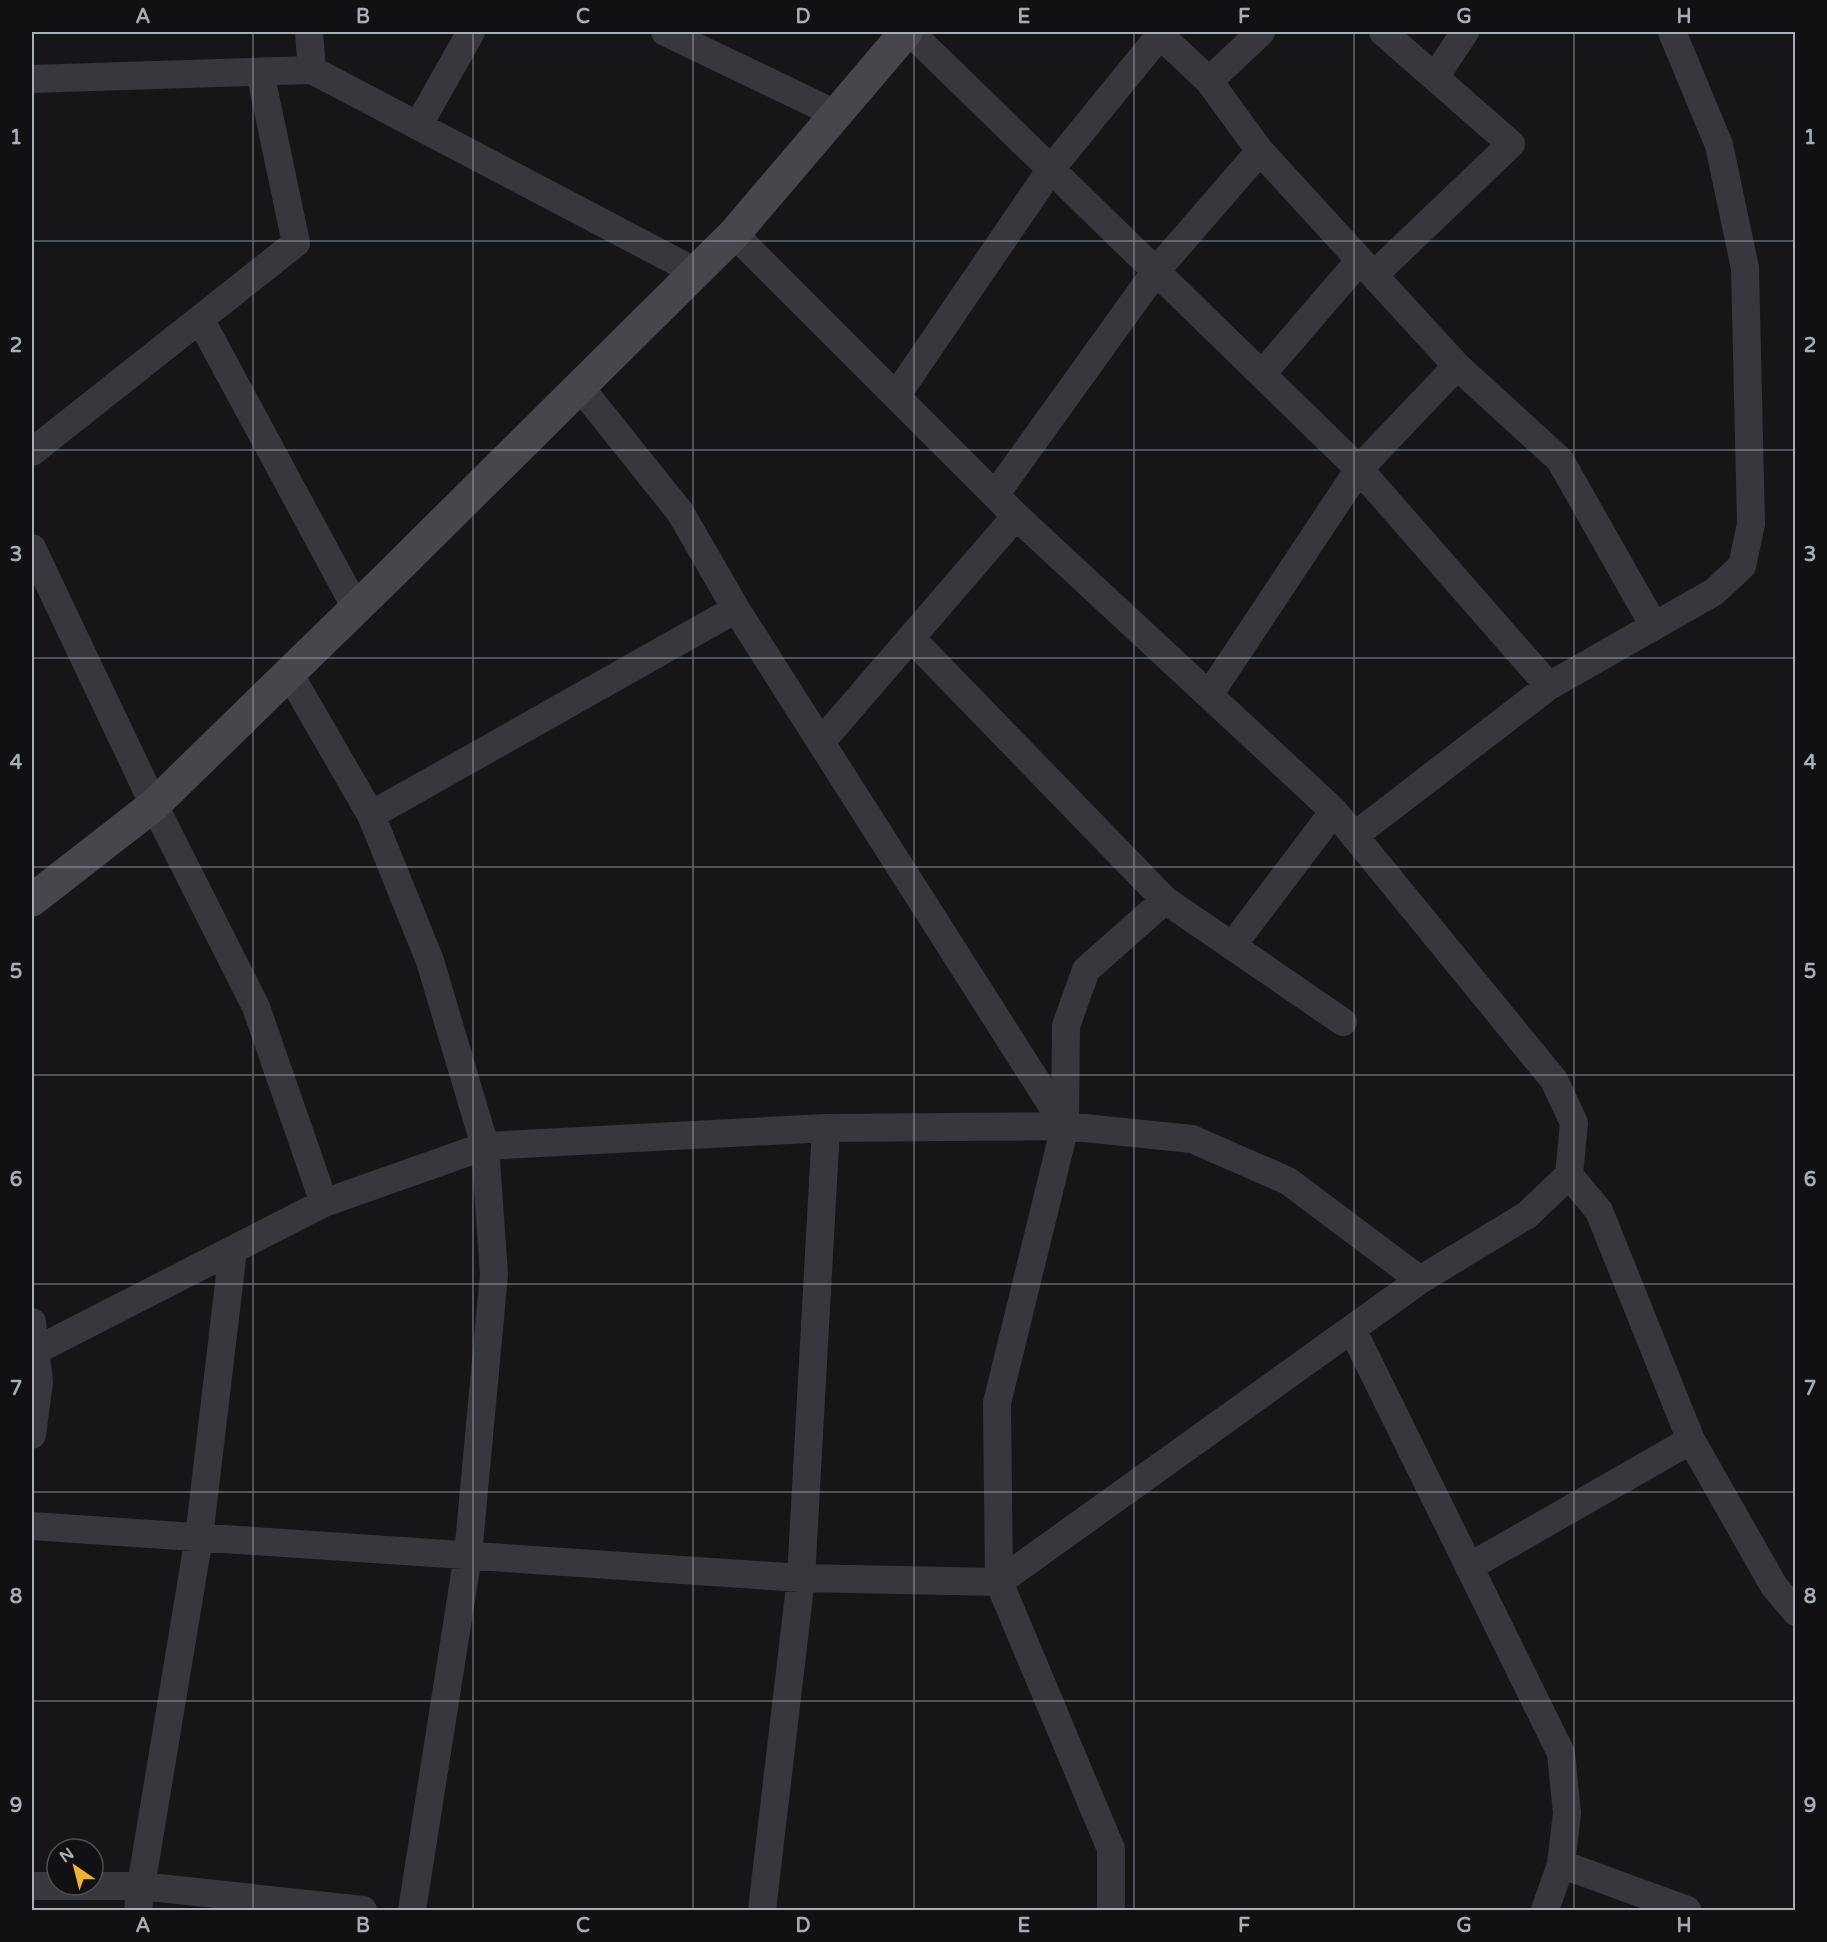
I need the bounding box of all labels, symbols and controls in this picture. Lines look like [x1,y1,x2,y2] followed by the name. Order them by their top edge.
[136,5,151,29] text: A
[356,5,370,29] text: B
[576,5,590,29] text: C
[795,5,811,29] text: D
[1018,5,1031,29] text: E
[1238,5,1250,29] text: F
[1456,5,1472,29] text: G
[1676,5,1692,29] text: H
[10,126,22,150] text: 1
[1804,126,1816,150] text: 1
[10,334,22,358] text: 2
[1804,334,1816,358] text: 2
[10,543,22,567] text: 3
[1804,543,1816,567] text: 3
[10,751,23,775] text: 4
[1804,751,1817,775] text: 4
[10,960,22,984] text: 5
[1804,960,1816,984] text: 5
[10,1168,22,1192] text: 6
[1804,1168,1816,1192] text: 6
[10,1377,22,1401] text: 7
[1804,1377,1816,1401] text: 7
[10,1585,22,1609] text: 8
[1804,1585,1816,1609] text: 8
[10,1794,22,1818] text: 9
[1804,1794,1816,1818] text: 9
[45,1837,105,1897] north arrow
[56,1844,78,1867] text: N
[136,1914,151,1938] text: A
[356,1914,370,1938] text: B
[576,1914,590,1938] text: C
[795,1914,811,1938] text: D
[1018,1914,1031,1938] text: E
[1238,1914,1250,1938] text: F
[1456,1914,1472,1938] text: G
[1676,1914,1692,1938] text: H

